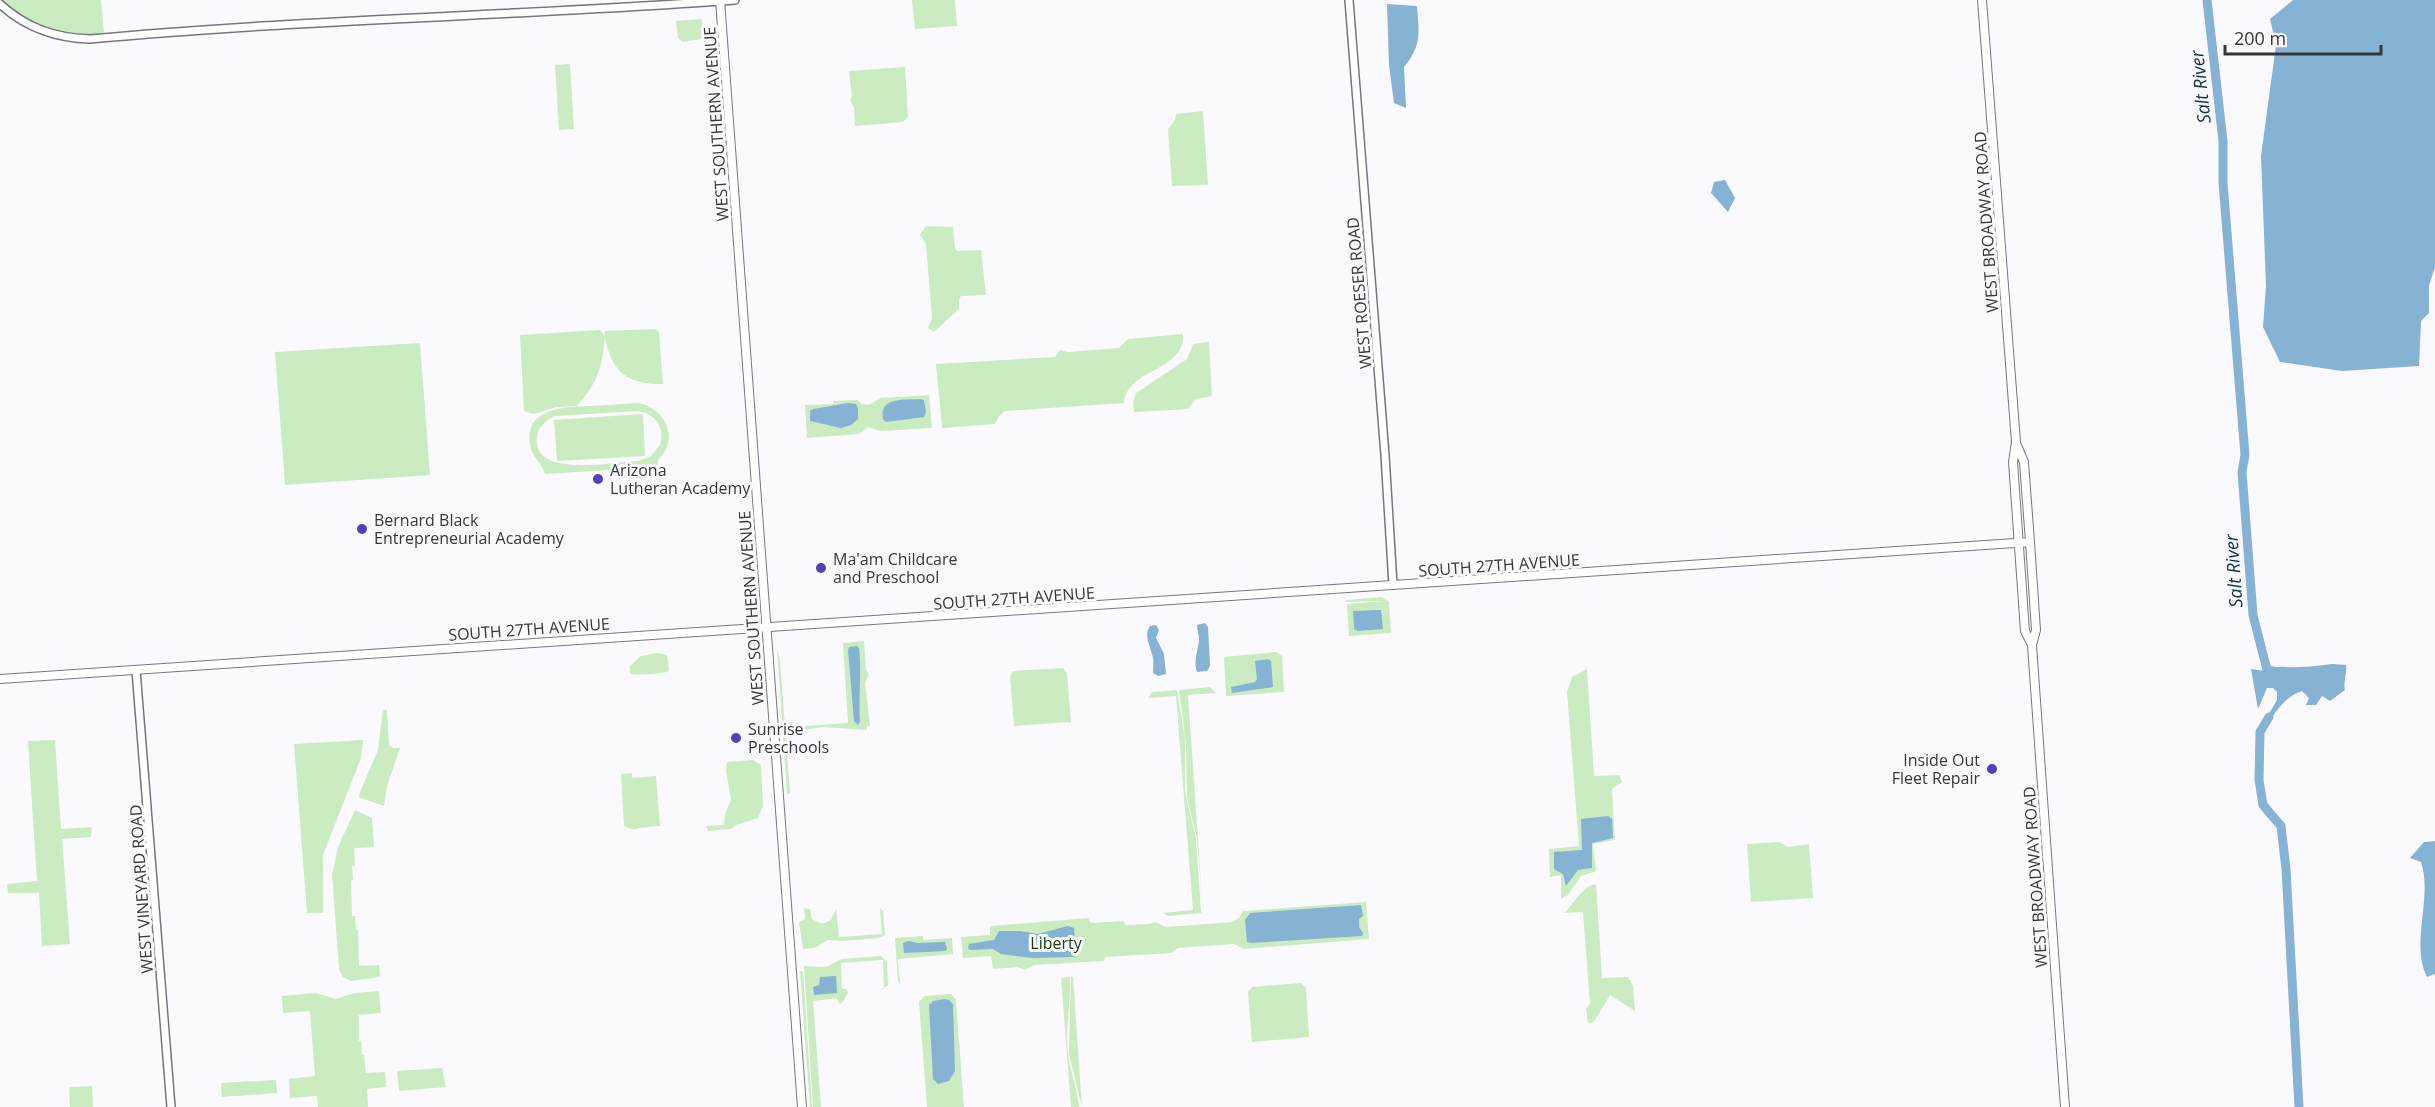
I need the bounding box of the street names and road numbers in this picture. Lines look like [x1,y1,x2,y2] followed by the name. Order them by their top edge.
[698,26,734,222] street label: WEST SOUTHERN AVENUE
[1969,131,2003,313] street label: WEST BROADWAY ROAD
[1341,216,1377,370] street label: WEST ROESER ROAD
[733,510,769,706] street label: WEST SOUTHERN AVENUE
[1418,548,1580,582] street label: SOUTH 27TH AVENUE
[933,581,1095,615] street label: SOUTH 27TH AVENUE
[448,612,610,646] street label: SOUTH 27TH AVENUE
[2018,786,2052,968] street label: WEST BROADWAY ROAD
[124,804,158,974] street label: WEST VINEYARD ROAD

